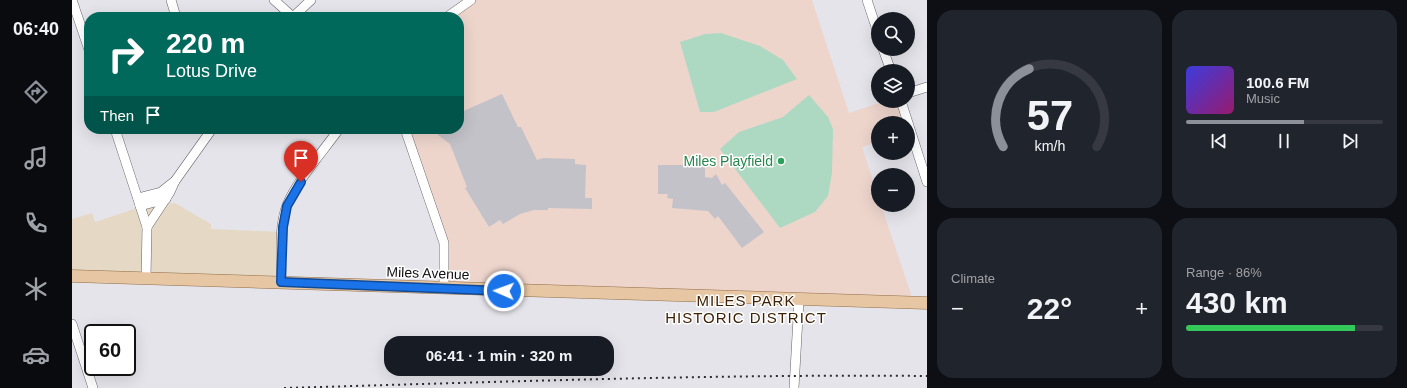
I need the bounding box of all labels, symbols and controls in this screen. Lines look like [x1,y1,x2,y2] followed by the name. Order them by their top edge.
[871,12,915,212] map controls
[871,12,915,56] button: search
[13,19,59,39] text: 06:40
[100,28,152,80] icon: right
[166,28,245,59] text: 220 m
[166,61,257,81] text: Lotus Drive
[871,64,915,108] button: layers
[1246,74,1309,91] text: 100.6 FM
[22,78,50,106] icon: directions
[1246,91,1280,106] text: Music
[1026,92,1073,139] text: 57
[142,104,164,126] icon: arrive
[100,107,134,124] text: Then
[871,116,915,160] button: +
[1208,130,1230,152] icon: previous
[1273,130,1295,152] icon: pause
[1339,130,1361,152] icon: next
[1034,138,1065,154] text: km/h
[284,141,318,182] pin
[22,144,50,172] icon: music
[290,147,312,169] icon: arrive
[684,153,773,169] place label: Miles Playfield
[776,156,786,166] marker: Miles Playfield
[871,168,915,212] button: −
[22,209,50,237] icon: phone
[386,264,470,282] street label: Miles Avenue
[1186,265,1262,280] text: Range · 86%
[483,270,525,312] position arrow
[951,271,995,286] text: Climate
[22,275,50,303] icon: climate
[1186,286,1288,319] text: 430 km
[665,292,827,326] district label: MILES PARK HISTORIC DISTRICT
[1027,292,1072,325] text: 22°
[951,296,964,321] text: −
[1135,296,1148,321] text: +
[84,324,136,376] speed limit sign: 60
[22,341,50,369] icon: car
[426,347,572,364] text: 06:41 · 1 min · 320 m

